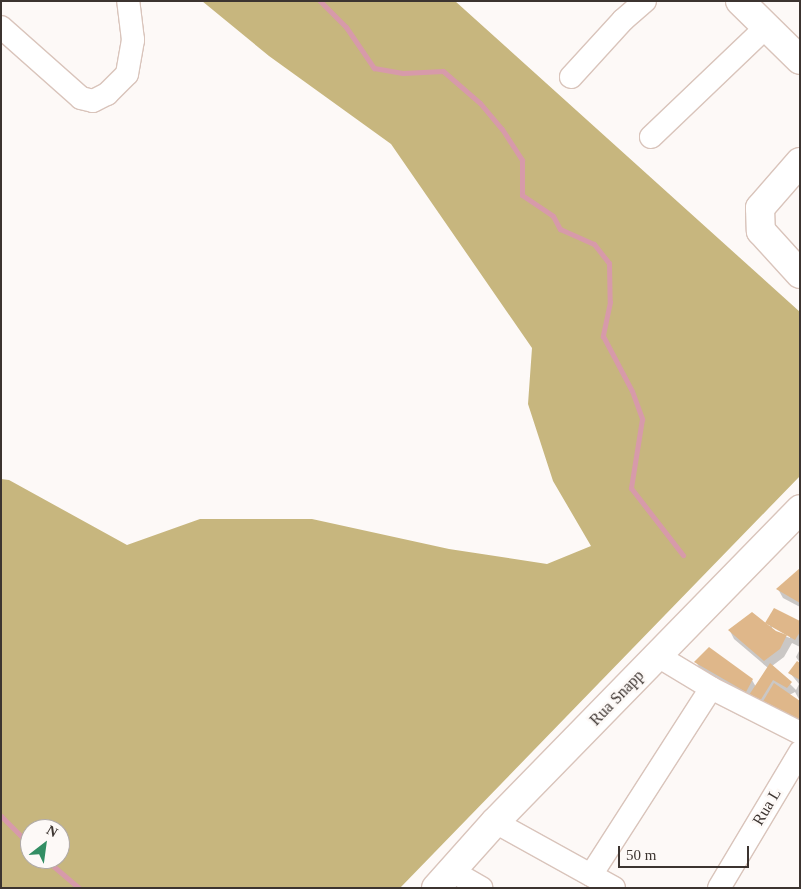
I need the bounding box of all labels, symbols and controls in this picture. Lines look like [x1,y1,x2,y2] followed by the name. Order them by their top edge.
[586,666,648,730] street label: Rua Snapp
[749,785,785,829] street label: Rua L
[20,819,70,869] north arrow
[44,822,60,840] text: N
[621,836,752,868] scale bar
[626,847,656,863] text: 50 m

